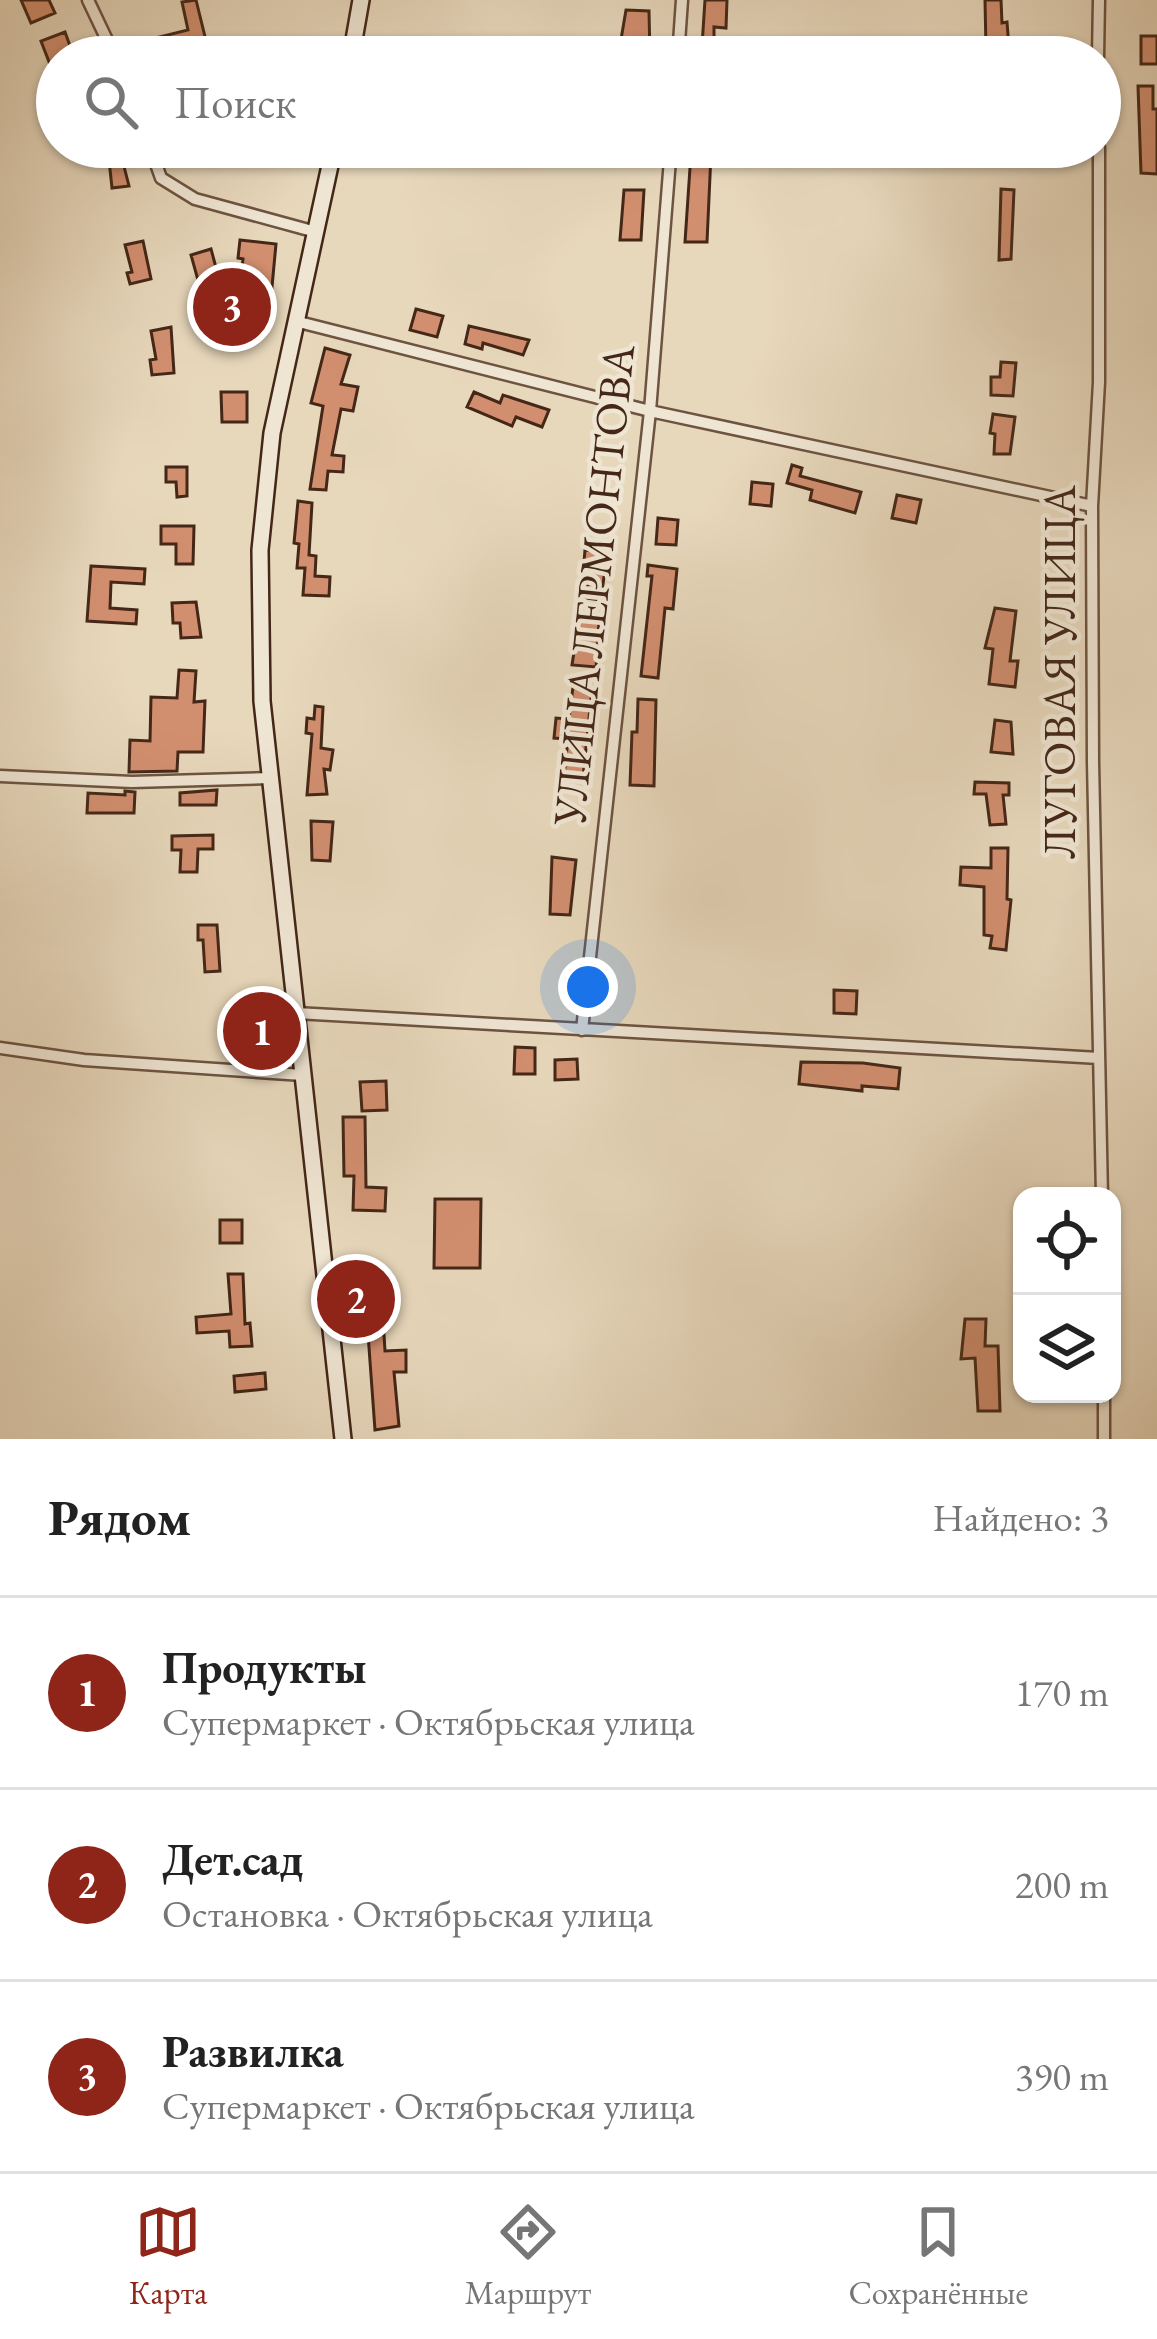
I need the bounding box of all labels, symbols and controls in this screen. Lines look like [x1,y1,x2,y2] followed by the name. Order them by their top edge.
[36,36,1121,168] search box
[78,69,144,135] icon: search
[174,73,296,131] text: Поиск
[193,262,271,352] pin: 3
[539,341,647,829] street label: УЛИЦА ЛЕРМОНТОВА
[1030,484,1088,859] street label: ЛУГОВАЯ УЛИЦА
[558,957,618,1017] your location
[223,986,301,1076] pin: 1
[1013,1187,1121,1403] map controls
[1013,1187,1121,1295] button: locate
[317,1254,395,1344] pin: 2
[1013,1295,1121,1403] button: layers
[48,1484,191,1550] text: Рядом
[932,1492,1109,1543] text: Найдено: 3
[162,1638,367,1696] text: Продукты
[77,1667,97,1718] text: 1
[1015,1667,1109,1718] text: 170 m
[162,1696,695,1747] text: Супермаркет · Октябрьская улица
[162,1830,303,1888] text: Дет.сад
[77,1859,97,1910] text: 2
[1015,1859,1109,1910] text: 200 m
[162,1888,653,1939] text: Остановка · Октябрьская улица
[162,2022,344,2080] text: Развилка
[77,2051,97,2102] text: 3
[1015,2051,1109,2102] text: 390 m
[162,2080,695,2131] text: Супермаркет · Октябрьская улица
[129,2199,207,2314] tab: Карта
[465,2199,591,2314] tab: Маршрут
[848,2199,1028,2314] tab: Сохранённые

